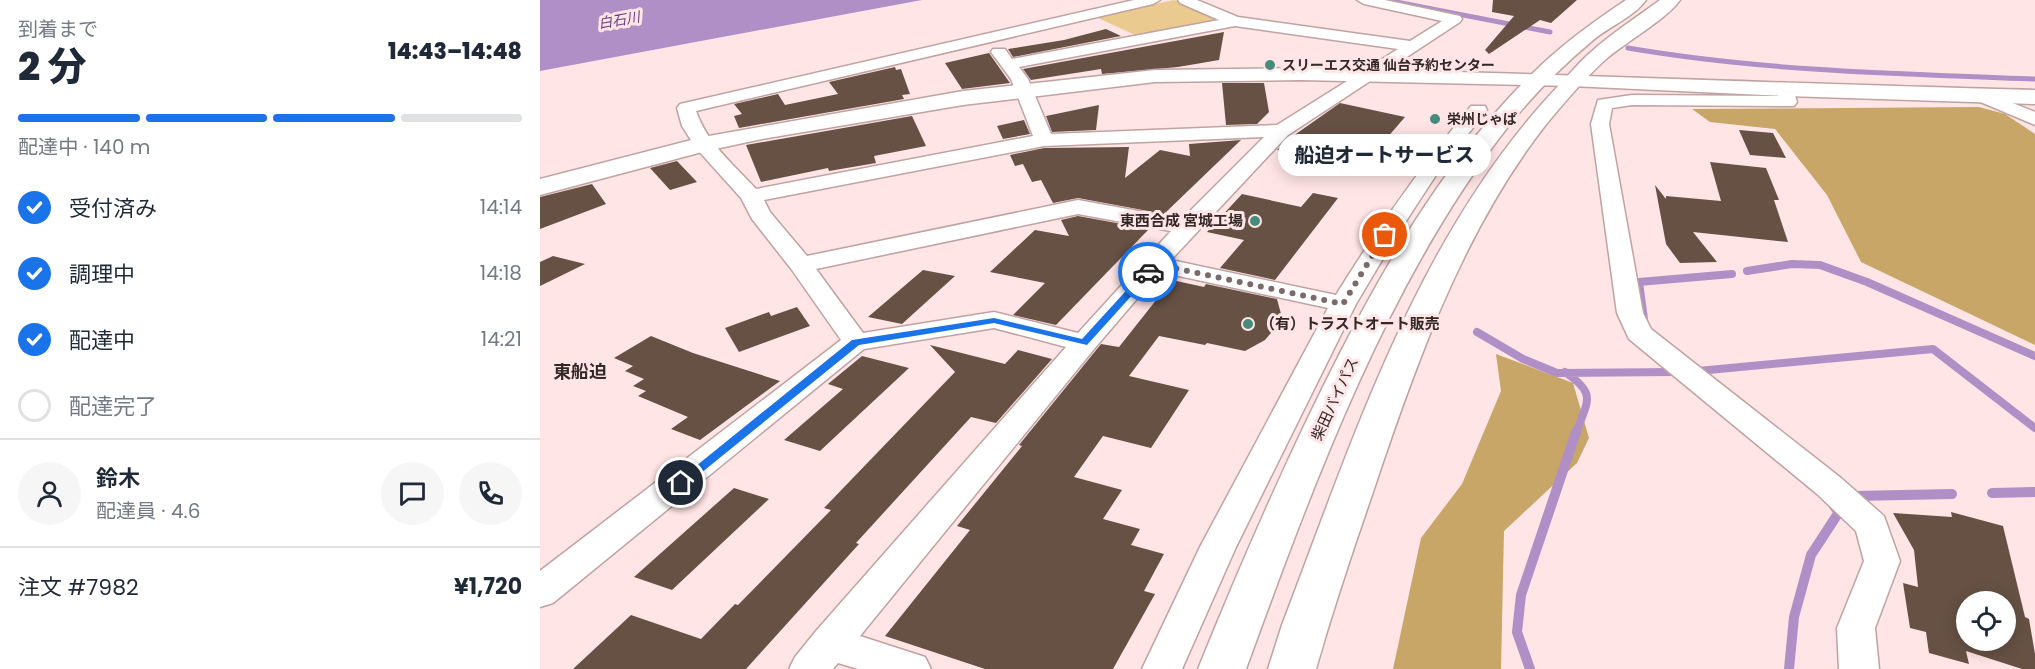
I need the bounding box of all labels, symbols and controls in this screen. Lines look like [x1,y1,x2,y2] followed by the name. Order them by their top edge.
[597,6,643,33] water label: 白石川
[18,15,98,43] text: 到着まで
[388,36,522,67] text: 14:43–14:48
[18,39,87,94] text: 2 分
[1282,55,1495,75] place label: スリーエス交通 仙台予約センター
[1263,58,1277,72] marker: スリーエス交通 仙台予約センター
[1447,109,1517,129] place label: 栄州じゃぱ
[1428,112,1442,126] marker: 栄州じゃぱ
[18,133,150,161] text: 配達中 · 140 m
[1278,133,1492,175] callout: 船迫オートサービス
[1295,141,1475,169] text: 船迫オートサービス
[18,191,51,224] icon: check
[69,193,157,224] text: 受付済み
[480,193,522,221] text: 14:14
[1359,209,1410,260] pin
[1120,210,1243,231] place label: 東西合成 宮城工場
[1248,214,1262,228] marker: 東西合成 宮城工場
[1368,218,1401,251] icon: bag
[1118,242,1178,302] courier
[1132,256,1165,289] icon: car
[18,257,51,290] icon: check
[69,259,135,290] text: 調理中
[480,259,522,287] text: 14:18
[1260,313,1440,334] place label: （有）トラストオート販売
[1241,317,1255,331] marker: （有）トラストオート販売
[18,323,51,356] icon: check
[69,325,135,356] text: 配達中
[481,325,522,353] text: 14:21
[1306,354,1363,444] street label: 柴田バイパス
[553,359,607,384] district label: 東船迫
[69,391,157,422] text: 配達完了
[655,457,706,508] pin
[18,462,81,525] button: person
[381,462,444,525] button: chat
[459,462,522,525] button: phone
[96,463,140,494] text: 鈴木
[664,466,697,499] icon: home
[96,497,200,525] text: 配達員 · 4.6
[454,571,522,602] text: ¥1,720
[18,572,139,603] text: 注文 #7982
[1956,591,2016,651] map controls
[1956,591,2016,651] button: locate

